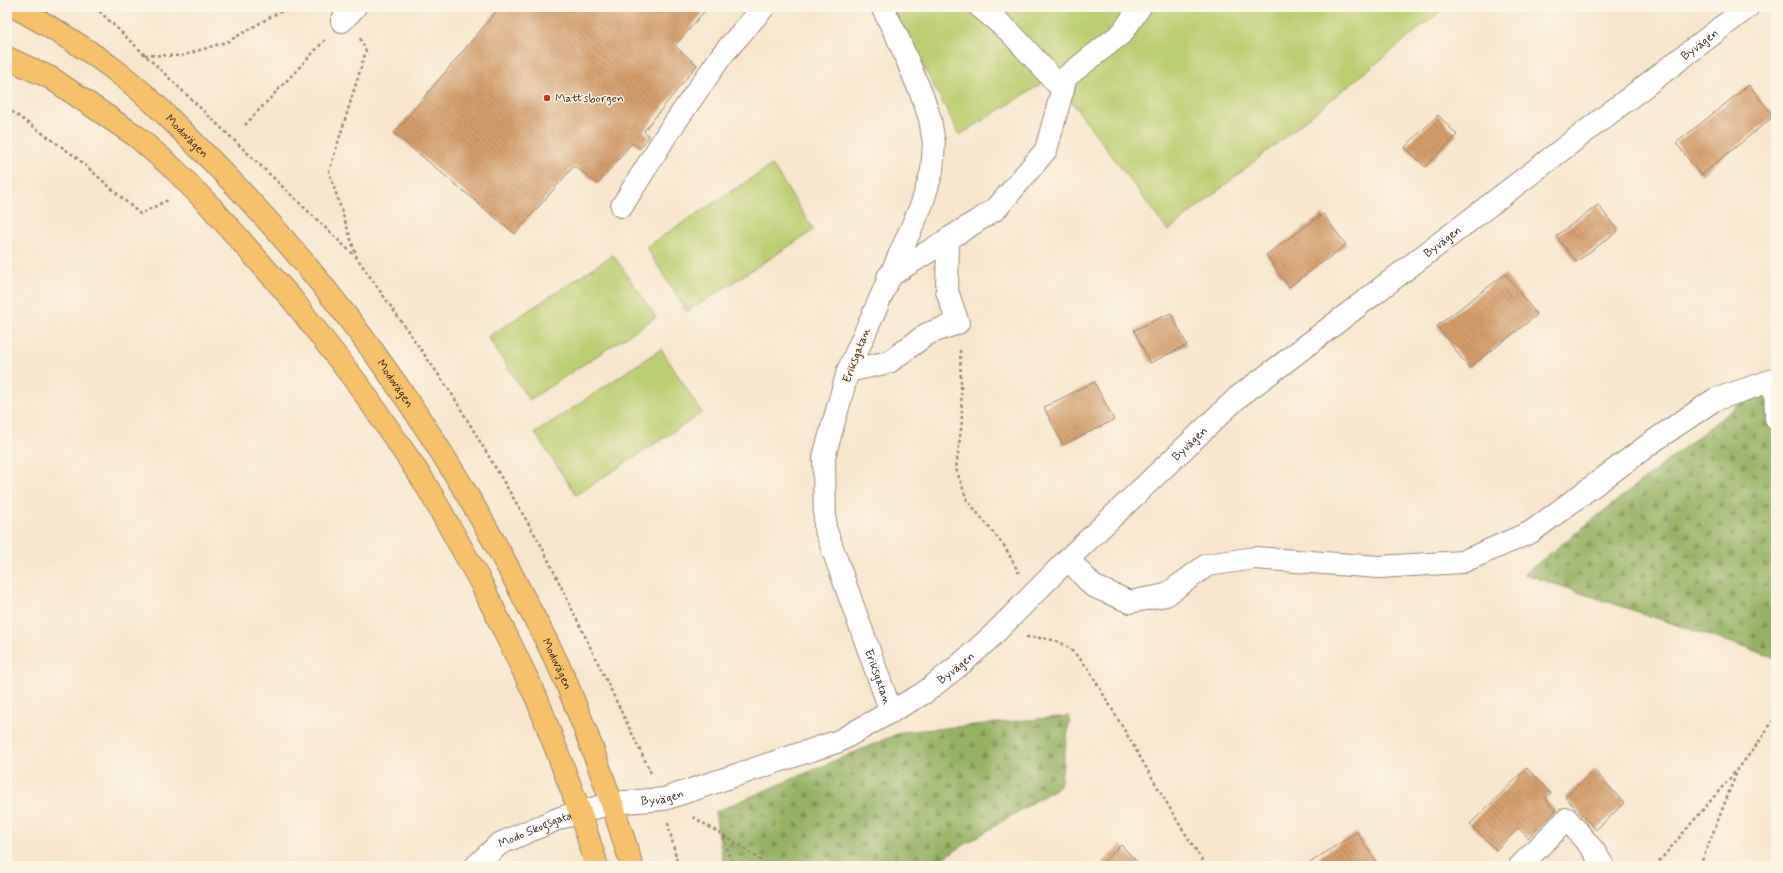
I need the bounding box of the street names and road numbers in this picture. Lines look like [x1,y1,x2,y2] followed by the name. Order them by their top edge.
[1678,26,1722,65] street label: Byvägen
[161,111,211,162] street label: Modovägen
[1421,223,1465,262] street label: Byvägen
[839,325,875,385] street label: Eriksgatan
[372,357,417,411] street label: Modovägen
[1169,423,1211,465] street label: Byvägen
[537,636,575,692] street label: Modovägen
[860,647,895,708] street label: Eriksgatan
[935,649,978,688] street label: Byvägen
[640,786,686,810] street label: Byvägen
[496,808,574,852] street label: Modo Skogsgata

